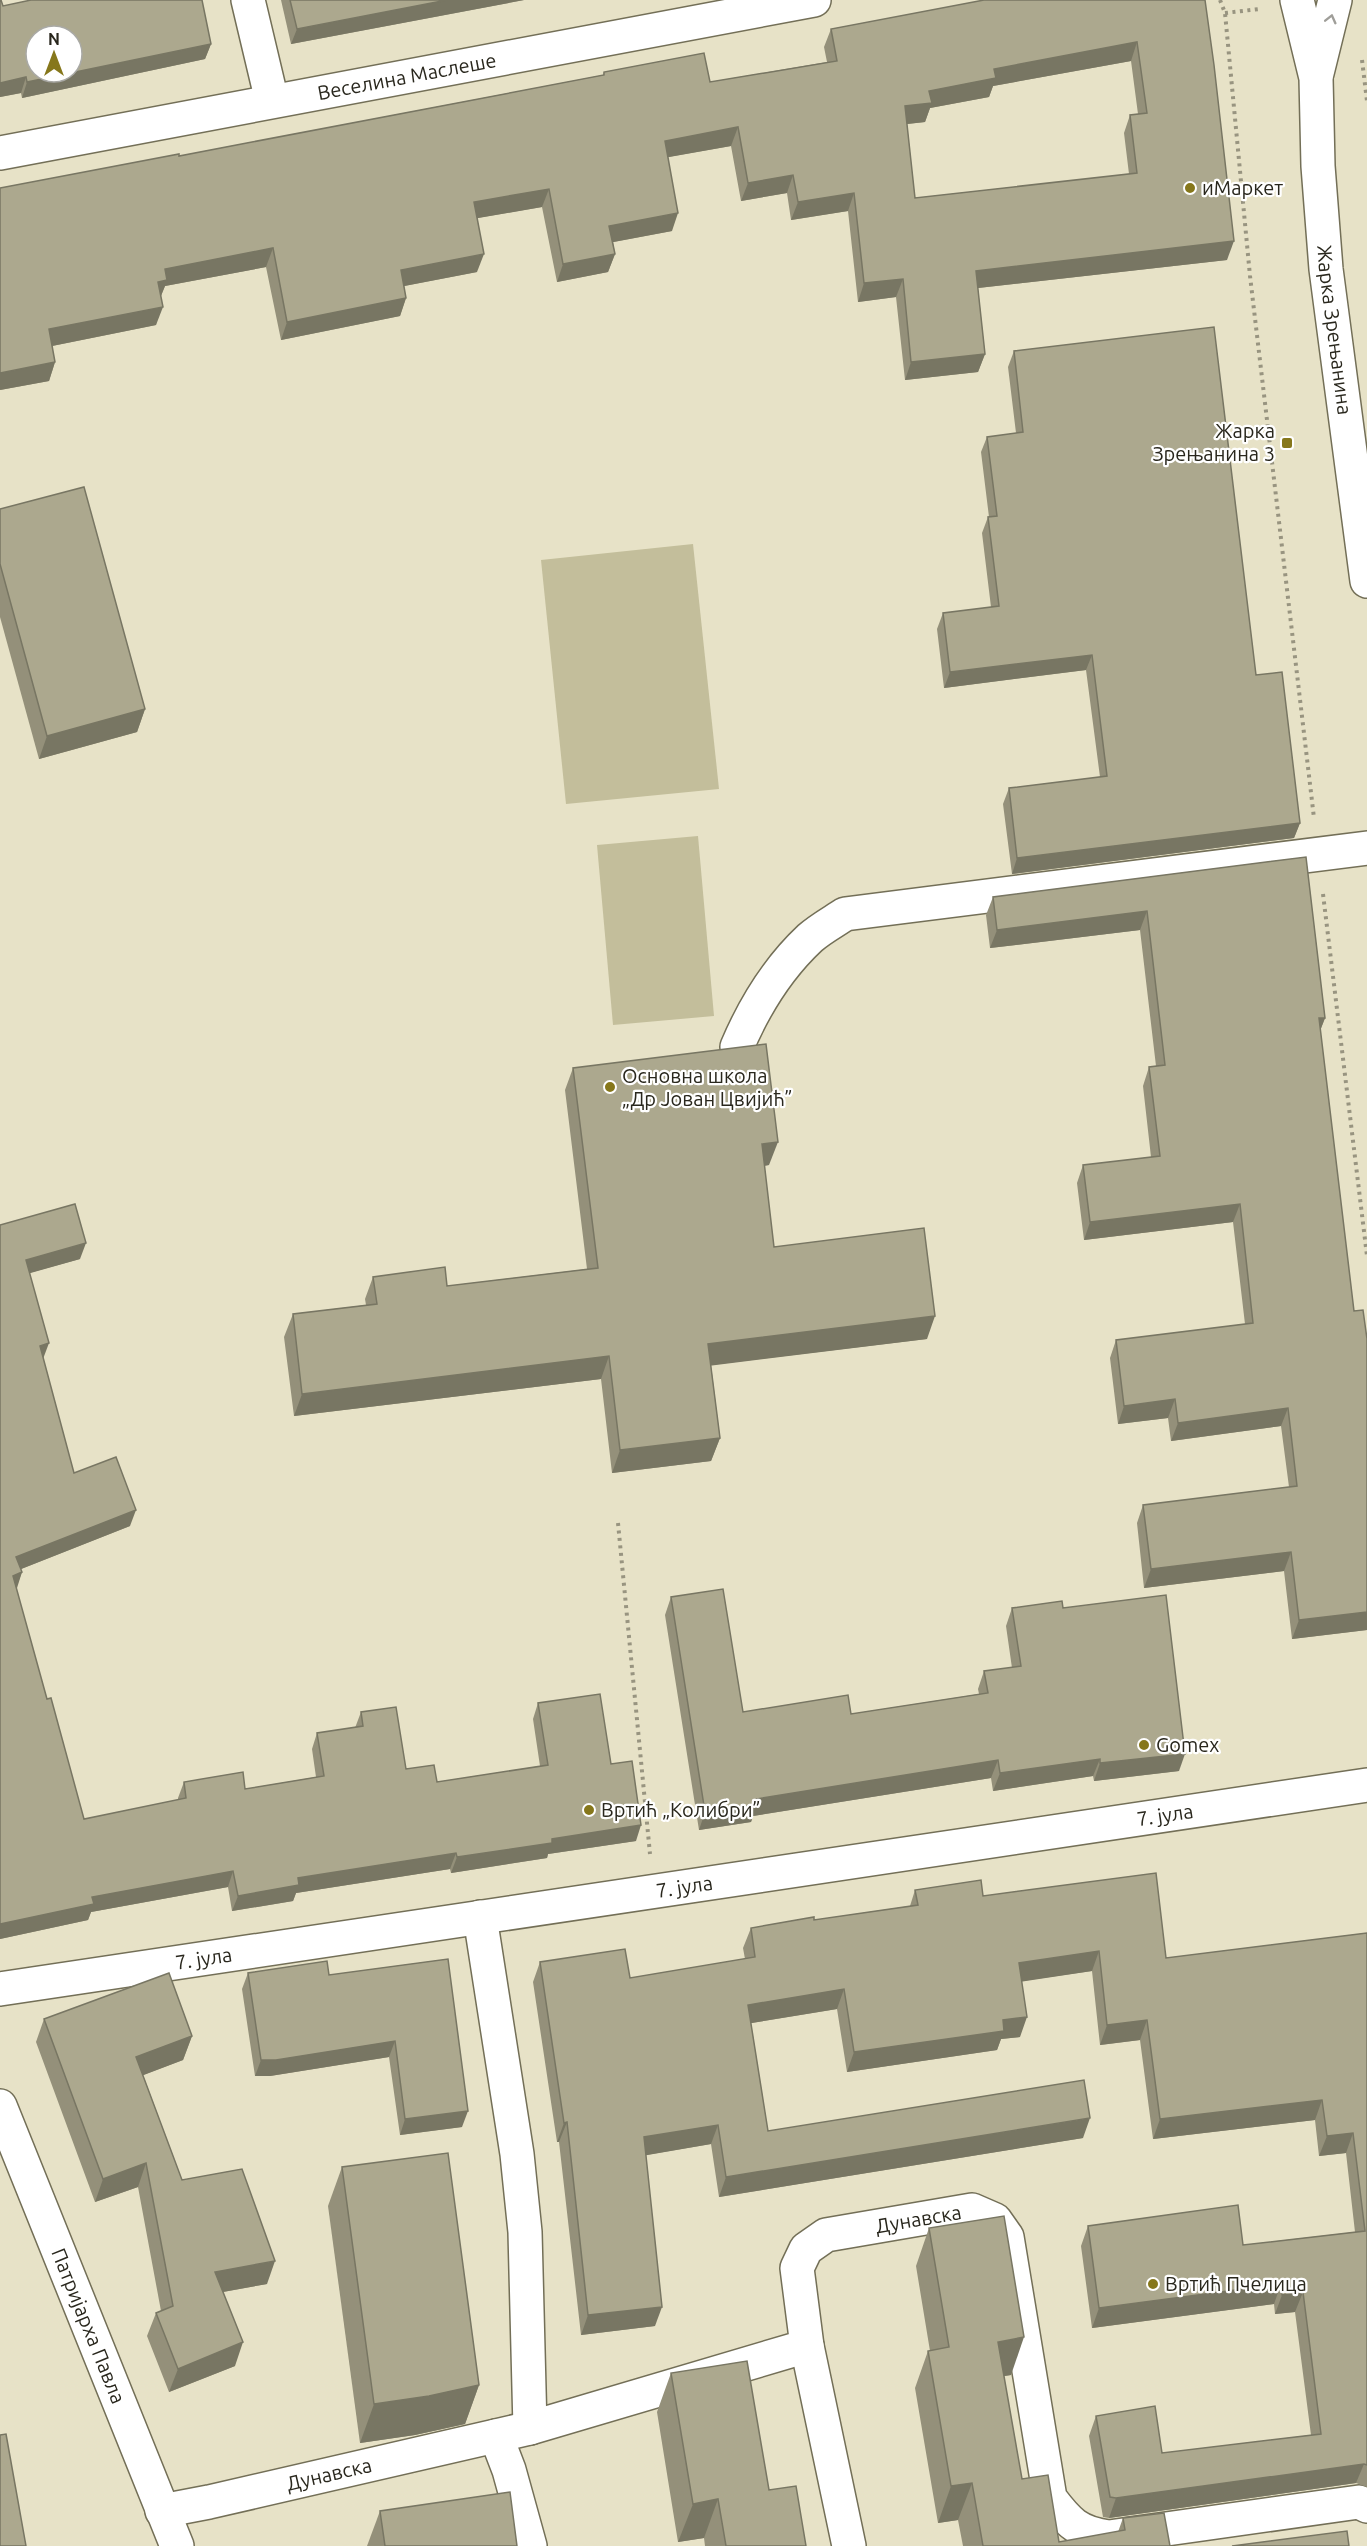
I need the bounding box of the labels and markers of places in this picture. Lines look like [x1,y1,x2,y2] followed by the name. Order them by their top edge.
[1202,176,1283,199] place label: иМаркет
[1183,181,1197,195] marker: иМаркет
[1152,419,1275,465] place label: Жарка Зрењанина 3
[1280,436,1294,450] marker: Жарка Зрењанина 3
[622,1064,792,1110] place label: Основна школа „Др Јован Цвијић”
[603,1080,617,1094] marker: Основна школа „Др Јован Цвијић”
[1156,1733,1219,1756] place label: Gomex
[1137,1738,1151,1752] marker: Gomex
[601,1798,761,1821] place label: Вртић „Колибри”
[582,1803,596,1817] marker: Вртић „Колибри”
[1165,2272,1307,2295] place label: Вртић Пчелица
[1146,2277,1160,2291] marker: Вртић Пчелица

